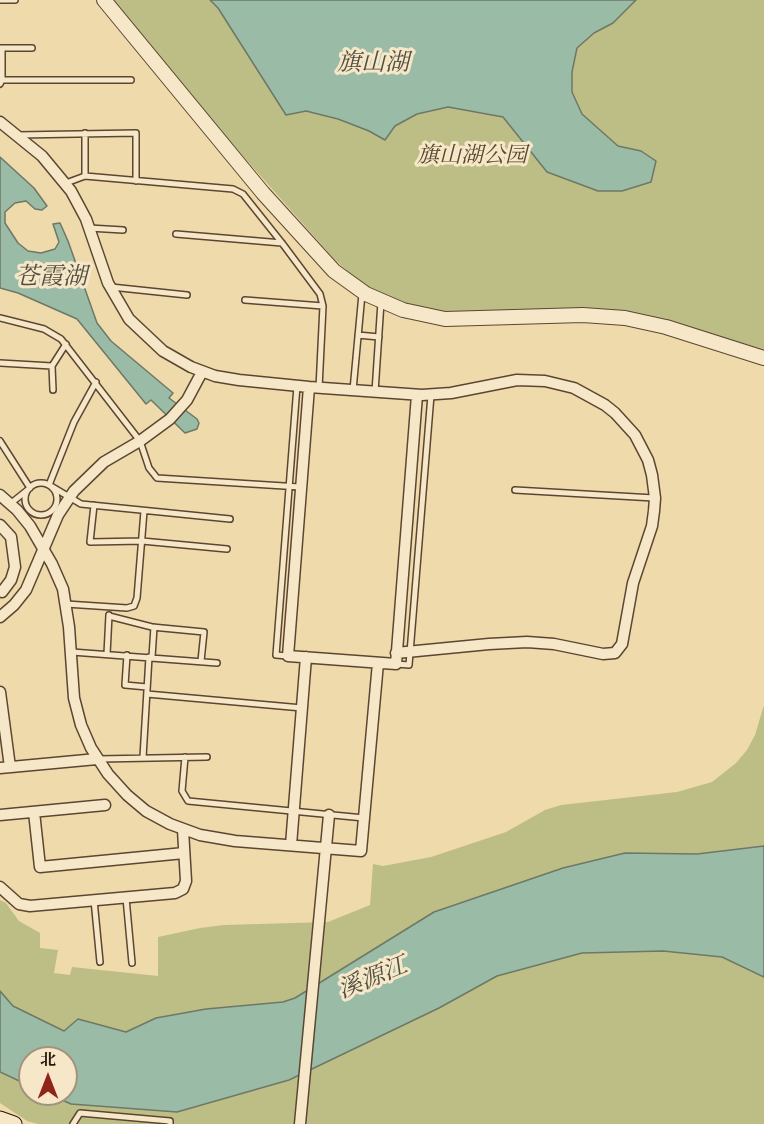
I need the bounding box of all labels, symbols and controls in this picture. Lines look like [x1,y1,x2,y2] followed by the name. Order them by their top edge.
[337,50,409,78] water label: 旗山湖
[417,144,527,170] park label: 旗山湖公园
[15,264,87,292] water label: 苍霞湖
[334,952,412,1006] water label: 溪源江
[18,1046,78,1106] north arrow
[40,1049,56,1071] text: 北

